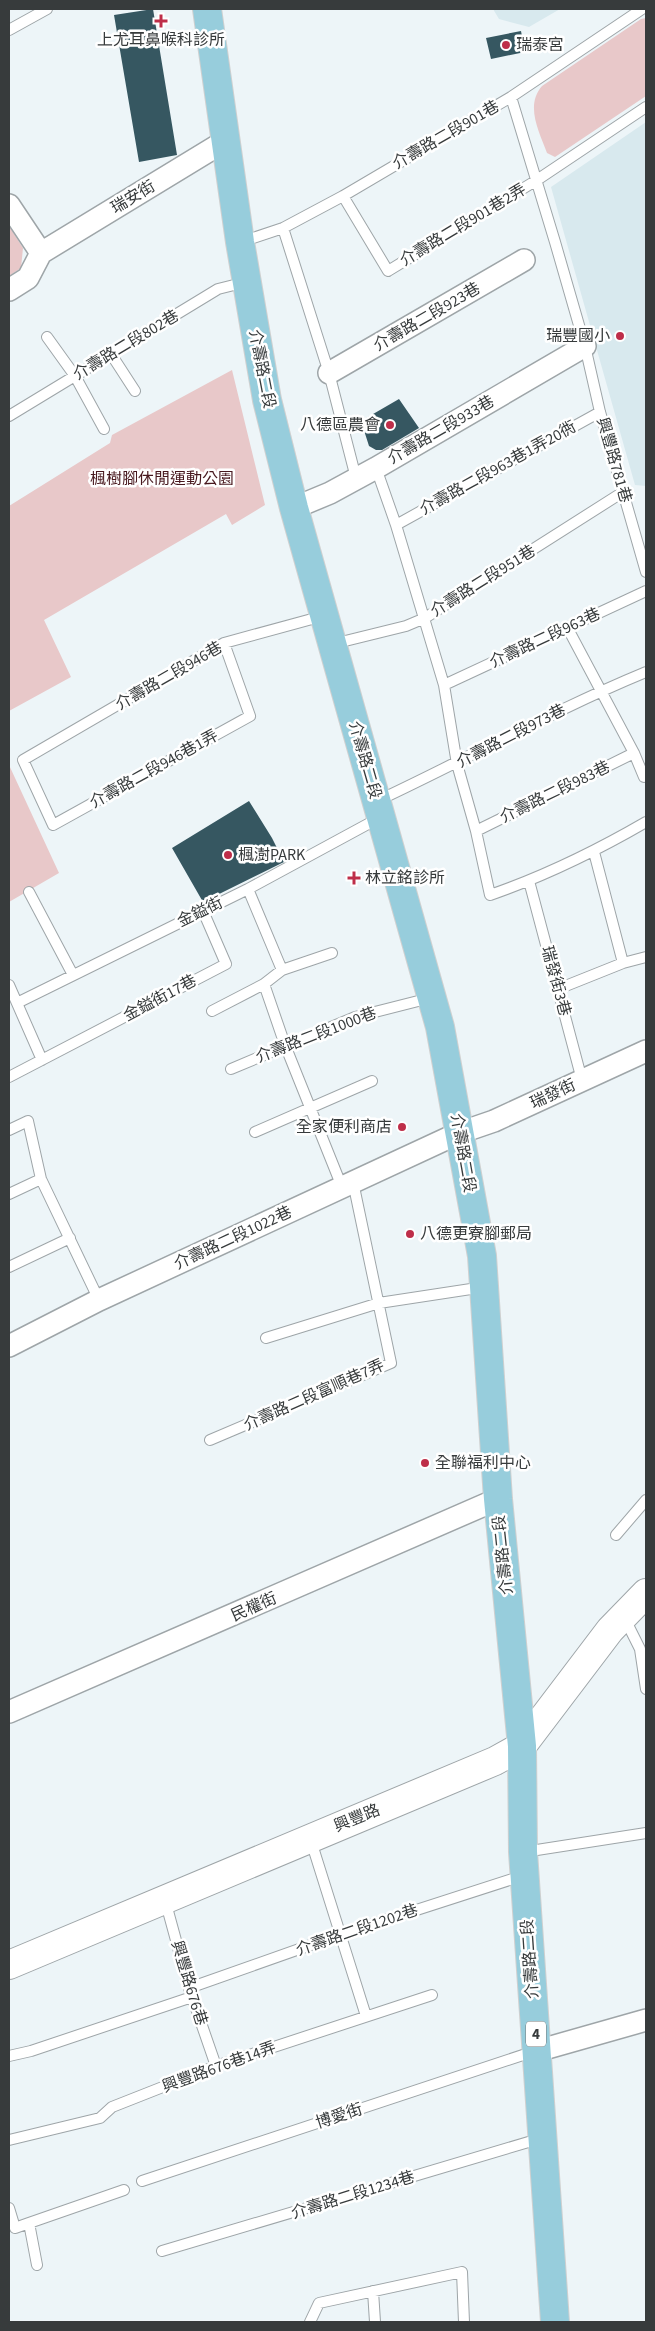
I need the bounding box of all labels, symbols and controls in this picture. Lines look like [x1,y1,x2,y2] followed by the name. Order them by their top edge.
[154,14,168,28] marker: 上尤耳鼻喉科診所
[97,29,225,51] place label: 上尤耳鼻喉科診所
[516,34,564,56] place label: 瑞泰宮
[500,39,512,51] marker: 瑞泰宮
[389,96,503,174] street label: 介壽路二段901巷
[107,175,159,219] street label: 瑞安街
[396,179,530,271] street label: 介壽路二段901巷2弄
[370,278,484,356] street label: 介壽路二段923巷
[69,305,183,385] street label: 介壽路二段802巷
[546,325,610,347] place label: 瑞豐國小
[244,328,280,410] street label: 介壽路二段
[614,330,626,342] marker: 瑞豐國小
[384,391,498,469] street label: 介壽路二段933巷
[300,414,380,436] place label: 八德區農會
[591,415,637,505] street label: 興豐路781巷
[416,416,580,520] street label: 介壽路二段963巷1弄20衖
[384,419,396,431] marker: 八德區農會
[90,468,234,490] park label: 楓樹腳休閒運動公園
[426,540,540,622] street label: 介壽路二段951巷
[486,603,604,673] street label: 介壽路二段963巷
[112,637,226,715] street label: 介壽路二段946巷
[453,699,569,773] street label: 介壽路二段973巷
[343,719,387,801] street label: 介壽路二段
[86,725,222,813] street label: 介壽路二段946巷1弄
[496,756,614,828] street label: 介壽路二段983巷
[238,844,306,866] place label: 楓澍PARK
[222,849,234,861] marker: 楓澍PARK
[365,867,445,889] place label: 林立銘診所
[347,871,361,885] marker: 林立銘診所
[174,892,226,932] street label: 金鎰街
[536,943,576,1019] street label: 瑞發街3巷
[120,970,200,1026] street label: 金鎰街17巷
[252,1002,380,1068] street label: 介壽路二段1000巷
[527,1074,579,1114] street label: 瑞發街
[445,1112,481,1194] street label: 介壽路二段
[296,1116,392,1138] place label: 全家便利商店
[396,1121,408,1133] marker: 全家便利商店
[170,1201,296,1275] street label: 介壽路二段1022巷
[420,1223,532,1245] place label: 八德更寮腳郵局
[404,1228,416,1240] marker: 八德更寮腳郵局
[240,1354,388,1436] street label: 介壽路二段富順巷7弄
[435,1452,531,1474] place label: 全聯福利中心
[419,1457,431,1469] marker: 全聯福利中心
[488,1514,518,1596] street label: 介壽路二段
[228,1587,280,1627] street label: 民權街
[331,1799,383,1837] street label: 興豐路
[293,1899,421,1961] street label: 介壽路二段1202巷
[516,1918,544,2000] street label: 介壽路二段
[166,1938,212,2028] street label: 興豐路676巷
[526,2022,546,2046] road number: 4
[159,2036,279,2098] street label: 興豐路676巷14弄
[313,2098,365,2134] street label: 博愛街
[289,2166,417,2224] street label: 介壽路二段1234巷

